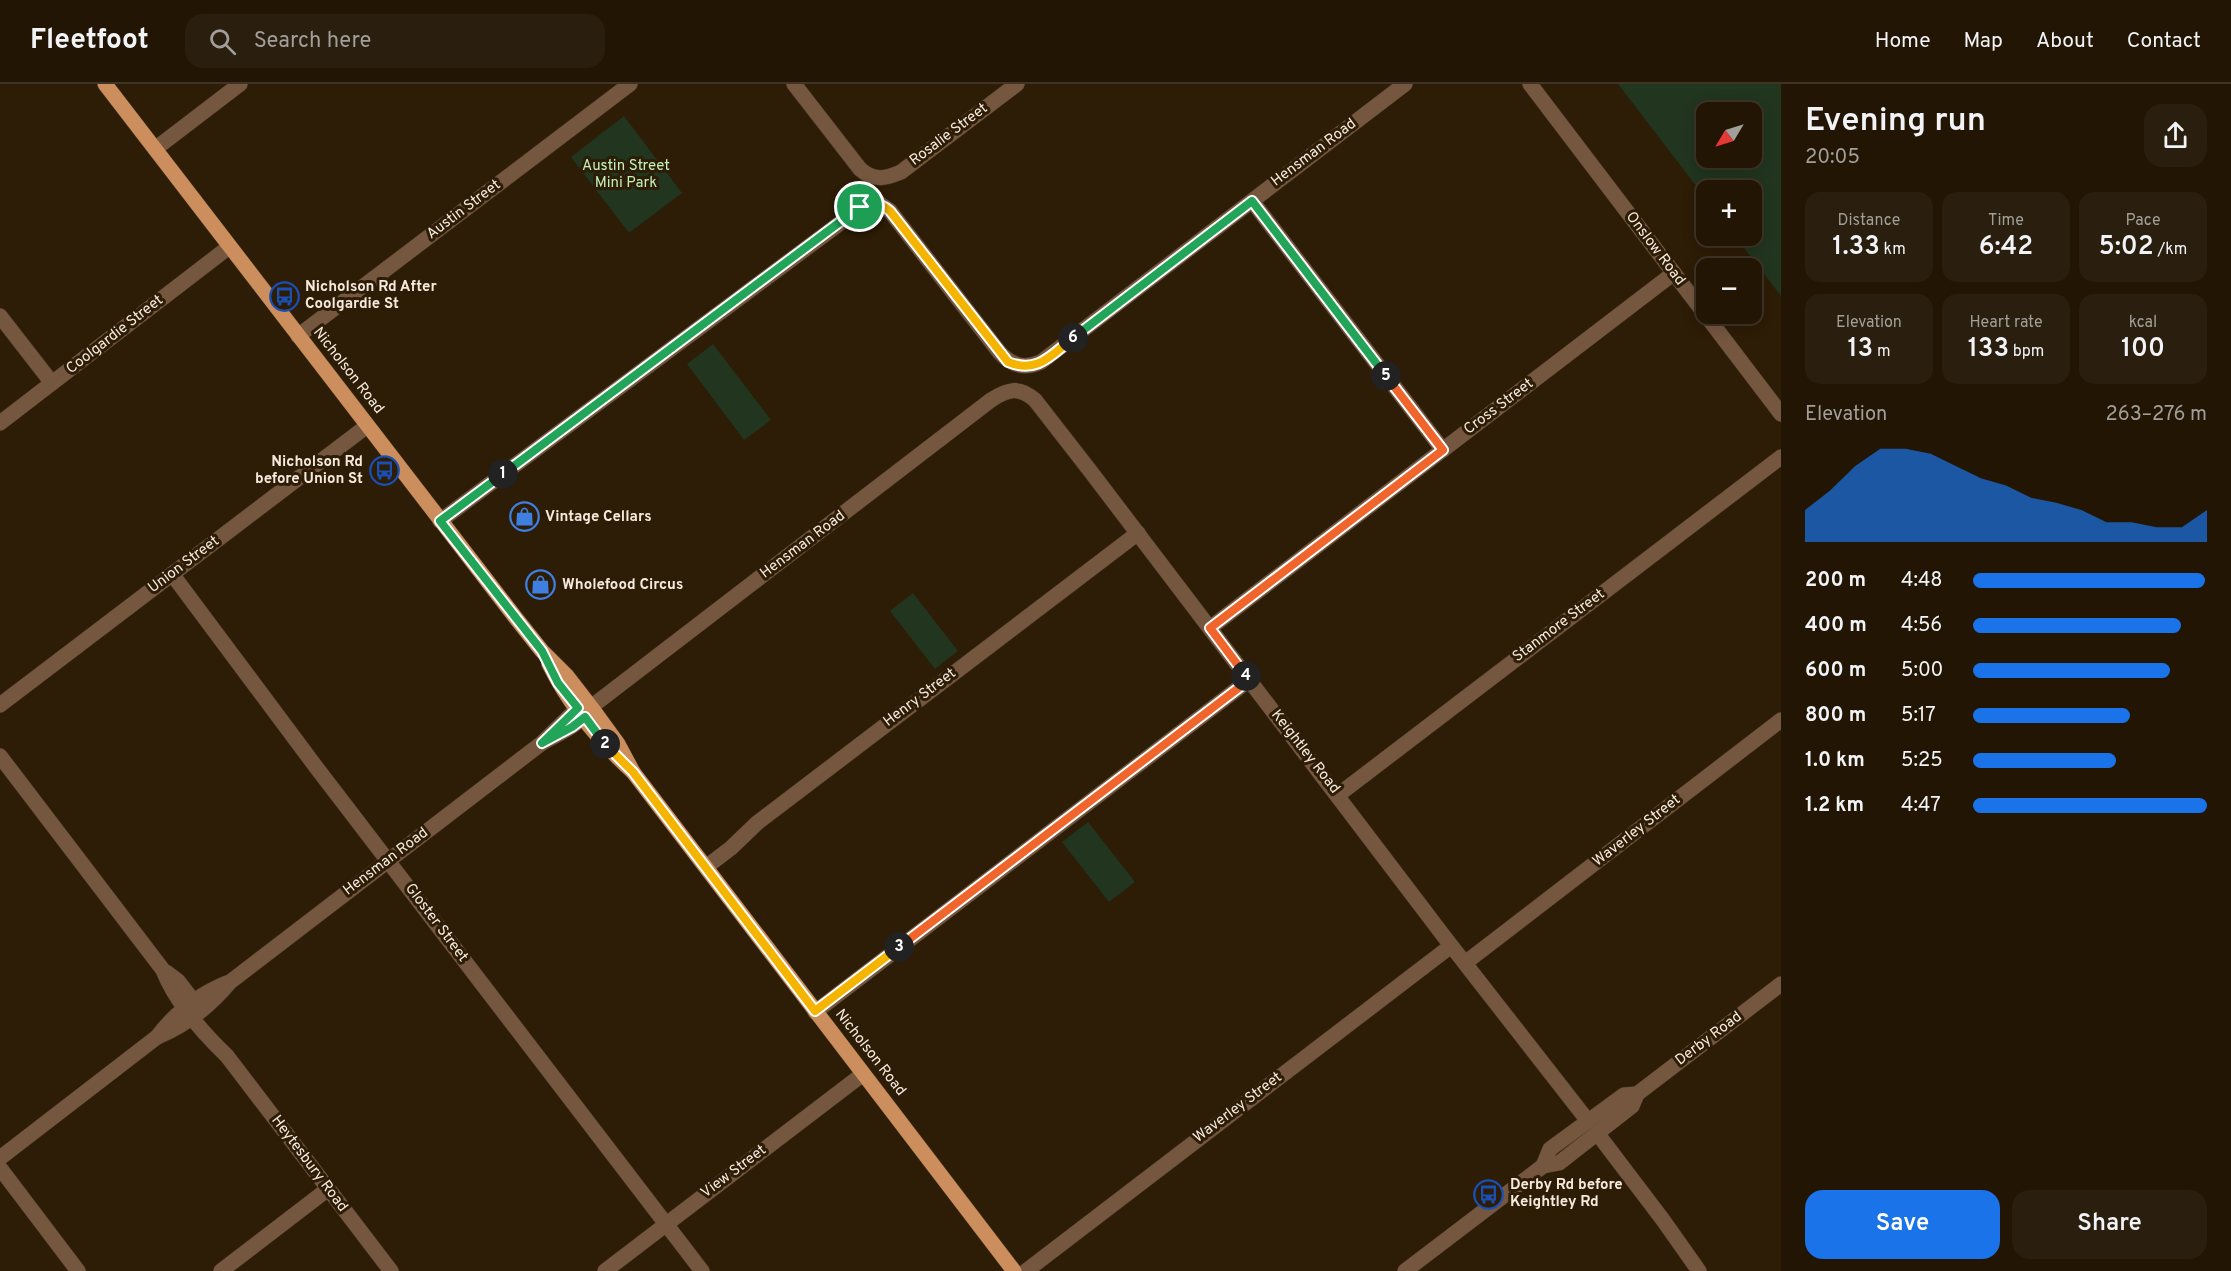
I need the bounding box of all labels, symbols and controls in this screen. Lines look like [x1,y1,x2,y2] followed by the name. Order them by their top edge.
[185,14,605,68] search box
[30,23,149,59] text: Fleetfoot
[206,25,239,58] icon: search
[254,28,371,55] text: Search here
[1875,28,1931,55] text: Home
[1964,28,2003,55] text: Map
[2036,28,2094,55] text: About
[2127,28,2201,55] text: Contact
[906,99,992,171] street label: Rosalie Street
[1805,101,1986,143] text: Evening run
[1696,102,1762,168] north arrow
[1696,102,1762,324] map controls
[2144,104,2207,167] button: share
[1268,115,1360,191] street label: Hensman Road
[1805,145,1860,171] text: 20:05
[582,157,670,193] park label: Austin Street Mini Park
[423,176,505,244] street label: Austin Street
[1696,180,1762,246] button: +
[834,181,885,232] pin
[843,190,876,223] icon: arrive
[1621,208,1689,290] street label: Onslow Road
[1838,211,1900,231] text: Distance
[1988,211,2024,231] text: Time
[2125,211,2161,231] text: Pace
[1832,231,1880,264] text: 1.33
[1979,231,2033,264] text: 6:42
[2099,231,2154,264] text: 5:02
[1880,240,1906,260] text: km
[2154,240,2187,260] text: /km
[1696,258,1762,324] button: −
[305,278,437,314] place label: Nicholson Rd After Coolgardie St
[268,280,300,312] bus stop icon: Nicholson Rd After Coolgardie St
[63,291,167,379] street label: Coolgardie Street
[1836,313,1902,333] text: Elevation
[1969,313,2043,333] text: Heart rate
[2129,313,2157,333] text: kcal
[1058,323,1088,353] pin: 6
[308,324,388,418] street label: Nicholson Road
[1068,328,1078,348] text: 6
[1847,333,1873,366] text: 13
[1968,333,2009,366] text: 133
[2121,333,2165,366] text: 100
[1873,342,1891,362] text: m
[2009,342,2044,362] text: bpm
[1371,361,1401,391] pin: 5
[1381,366,1391,386] text: 5
[1460,375,1538,439] street label: Cross Street
[1805,402,1887,428] text: Elevation
[2106,402,2207,428] text: 263–276 m
[255,453,363,489] place label: Nicholson Rd before Union St
[368,455,400,487] bus stop icon: Nicholson Rd before Union St
[488,459,518,489] pin: 1
[500,464,506,484] text: 1
[508,501,540,533] shop icon: Vintage Cellars
[757,507,849,583] street label: Hensman Road
[545,508,652,527] place label: Vintage Cellars
[145,532,223,598] street label: Union Street
[1805,568,1866,594] text: 200 m
[1901,568,1943,594] text: 4:48
[525,569,557,601] shop icon: Wholefood Circus
[562,576,683,595] place label: Wholefood Circus
[1509,585,1609,667] street label: Stanmore Street
[1805,613,1867,639] text: 400 m
[1901,613,1942,639] text: 4:56
[1805,658,1866,684] text: 600 m
[1901,658,1943,684] text: 5:00
[1231,661,1261,691] pin: 4
[880,664,960,732] street label: Henry Street
[1241,666,1251,686] text: 4
[1805,703,1866,729] text: 800 m
[1901,703,1936,729] text: 5:17
[1266,706,1344,798] street label: Keightley Road
[590,729,620,759] pin: 2
[600,734,610,754] text: 2
[1805,748,1865,774] text: 1.0 km
[1901,748,1943,774] text: 5:25
[1589,791,1685,871] street label: Waverley Street
[1805,793,1864,819] text: 1.2 km
[1901,793,1941,819] text: 4:47
[340,824,432,900] street label: Hensman Road
[400,880,472,966] street label: Gloster Street
[884,932,914,962] pin: 3
[894,937,904,957] text: 3
[830,1006,910,1100] street label: Nicholson Road
[1672,1008,1746,1070] street label: Derby Road
[1190,1068,1286,1148] street label: Waverley Street
[267,1112,351,1216] street label: Heytesbury Road
[698,1141,770,1203] street label: View Street
[1510,1176,1623,1212] place label: Derby Rd before Keightley Rd
[1473,1178,1505,1210] bus stop icon: Derby Rd before Keightley Rd
[1805,1190,2000,1259] button: Save
[2012,1190,2207,1259] button: Share

